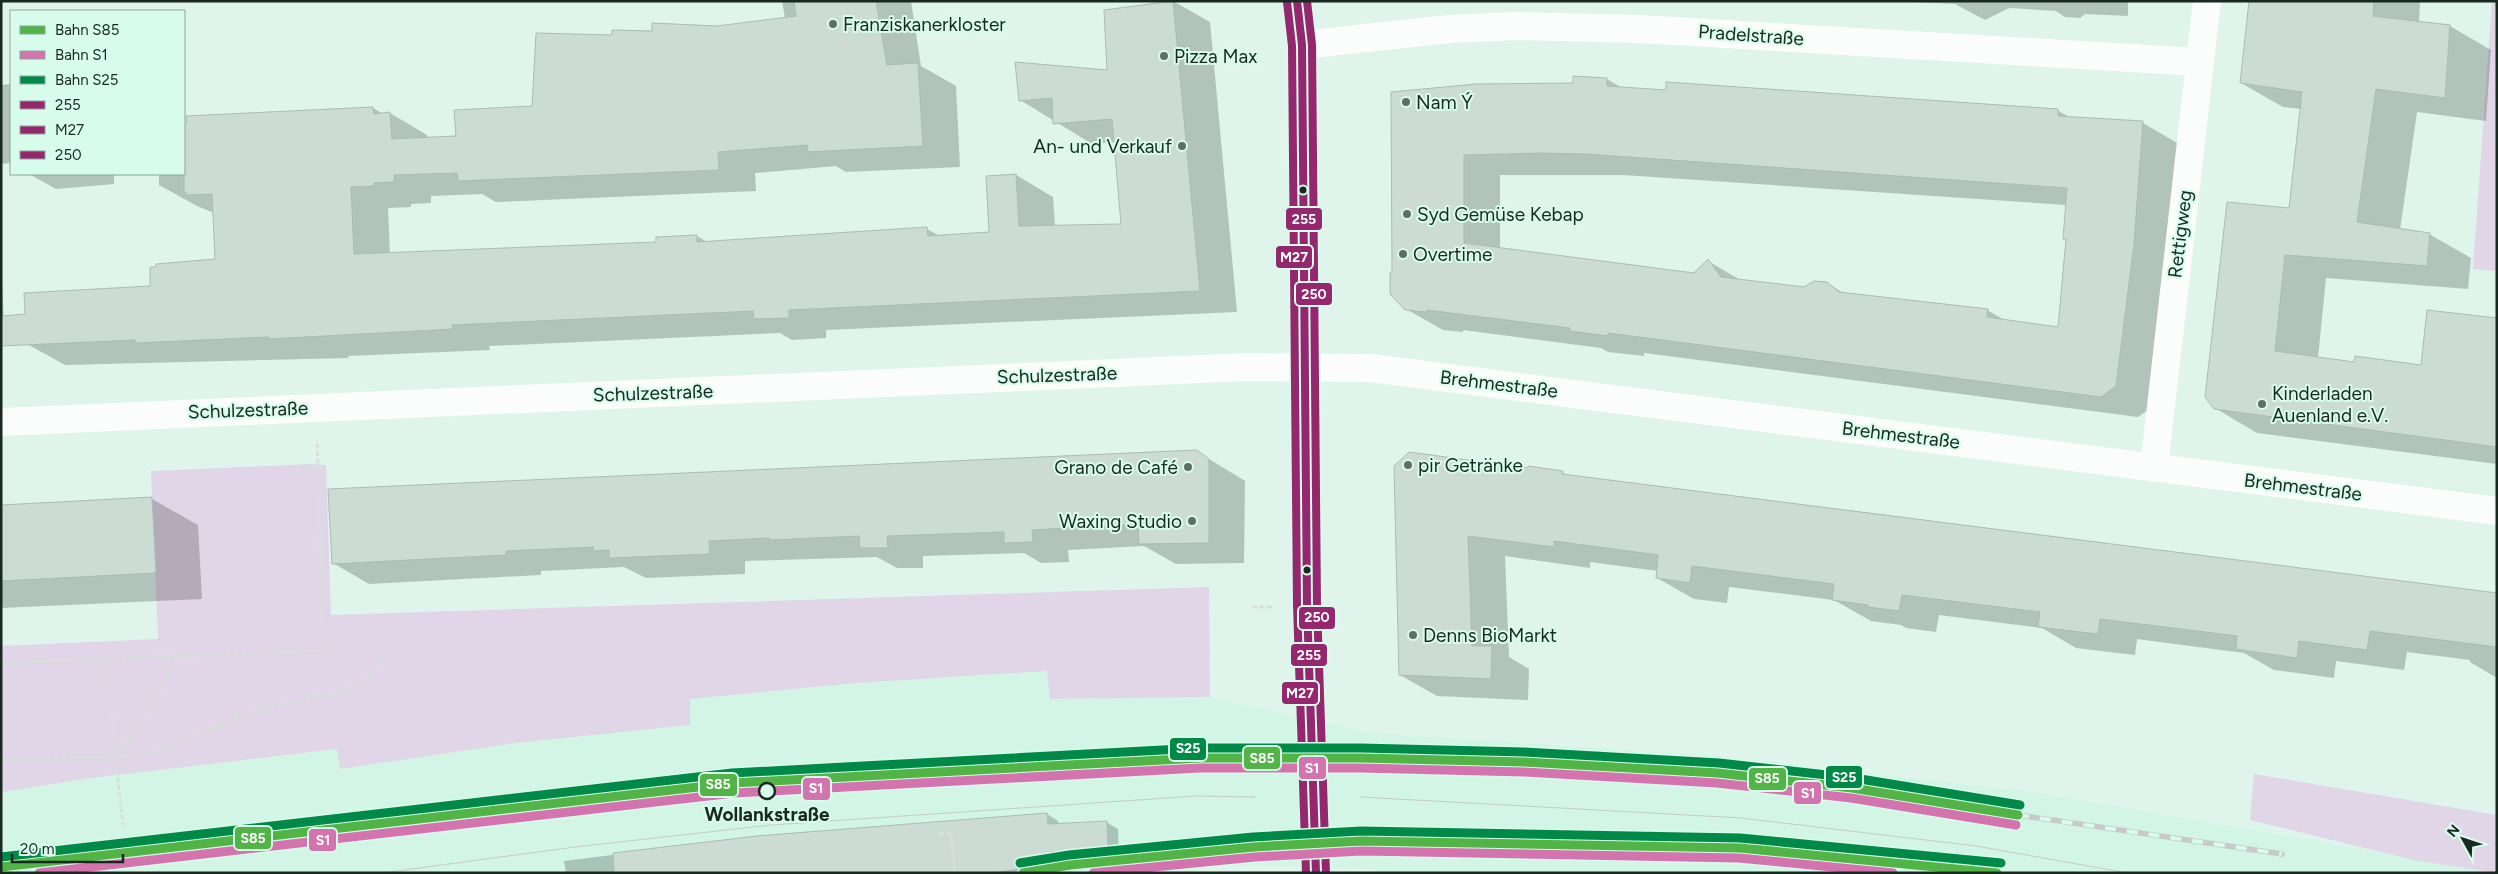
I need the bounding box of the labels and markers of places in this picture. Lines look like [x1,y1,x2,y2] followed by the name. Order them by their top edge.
[843,13,1006,36] place label: Franziskanerkloster
[827,18,839,30] marker: Franziskanerkloster
[1174,45,1257,68] place label: Pizza Max
[1158,50,1170,62] marker: Pizza Max
[1416,91,1473,114] place label: Nam Ý
[1400,96,1412,108] marker: Nam Ý
[1033,135,1172,158] place label: An- und Verkauf
[1176,140,1188,152] marker: An- und Verkauf
[1298,185,1308,195] unlabelled marker
[1417,203,1584,226] place label: Syd Gemüse Kebap
[1401,208,1413,220] marker: Syd Gemüse Kebap
[1413,243,1492,266] place label: Overtime
[1397,248,1409,260] marker: Overtime
[2272,382,2388,427] place label: Kinderladen Auenland e.V.
[2256,398,2268,410] marker: Kinderladen Auenland e.V.
[1418,454,1523,477] place label: pir Getränke
[1054,456,1178,479] place label: Grano de Café
[1402,459,1414,471] marker: pir Getränke
[1182,461,1194,473] marker: Grano de Café
[1059,510,1182,533] place label: Waxing Studio
[1186,515,1198,527] marker: Waxing Studio
[1302,565,1312,575] unlabelled marker
[1423,624,1557,647] place label: Denns BioMarkt
[1407,629,1419,641] marker: Denns BioMarkt
[758,782,776,800] marker: Wollankstraße
[705,803,830,826] place label: Wollankstraße

